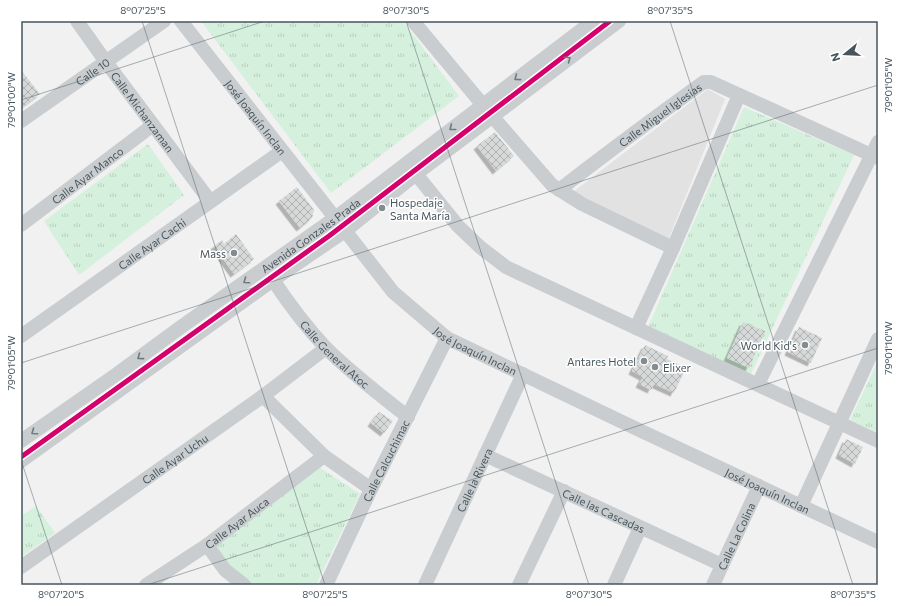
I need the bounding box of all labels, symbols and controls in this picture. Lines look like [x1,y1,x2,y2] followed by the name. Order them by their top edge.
[120,4,166,16] text: 8°07'25"S
[383,4,429,16] text: 8°07'30"S
[647,4,693,16] text: 8°07'35"S
[825,34,865,74] north arrow
[828,51,842,63] text: N
[73,55,112,88] street label: Calle 10
[564,57,571,64] one-way arrow
[882,57,894,113] text: 79°01'05"W
[109,69,177,154] street label: Calle Michanzaman
[5,72,17,128] text: 79°01'00"W
[514,73,521,81] one-way arrow
[222,77,290,157] street label: José Joaquín Inclan
[616,80,704,149] street label: Calle Miguel Iglesias
[449,124,456,131] one-way arrow
[49,143,126,206] street label: Calle Ayar Manco
[258,195,362,275] street label: Avenida Gonzales Prada
[390,196,450,222] place label: Hospedaje Santa María
[377,203,387,213] marker: Hospedaje Santa María
[115,215,188,272] street label: Calle Ayar Cachi
[200,247,226,260] place label: Mass
[229,248,239,258] marker: Mass
[243,276,250,284] one-way arrow
[298,317,372,391] street label: Calle General Atoc
[882,321,894,375] text: 79°01'10"W
[431,323,519,377] street label: José Joaquín Inclan
[5,335,17,391] text: 79°01'05"W
[741,339,797,352] place label: World Kid's
[800,340,810,350] marker: World Kid's
[138,352,145,359] one-way arrow
[567,355,636,368] place label: Antares Hotel
[639,356,649,366] marker: Antares Hotel
[663,361,692,374] place label: Elixer
[650,362,660,372] marker: Elixer
[360,417,411,504] street label: Calle Calcuchimac
[31,427,38,435] one-way arrow
[139,431,210,486] street label: Calle Ayar Uchu
[453,446,494,514] street label: Calle la Rivera
[723,465,812,516] street label: José Joaquín Inclan
[561,485,647,535] street label: Calle las Cascadas
[202,494,271,551] street label: Calle Ayar Auca
[715,500,757,572] street label: Calle La Colina
[38,588,84,600] text: 8°07'20"S
[302,588,348,600] text: 8°07'25"S
[566,588,612,600] text: 8°07'30"S
[830,588,876,600] text: 8°07'35"S

